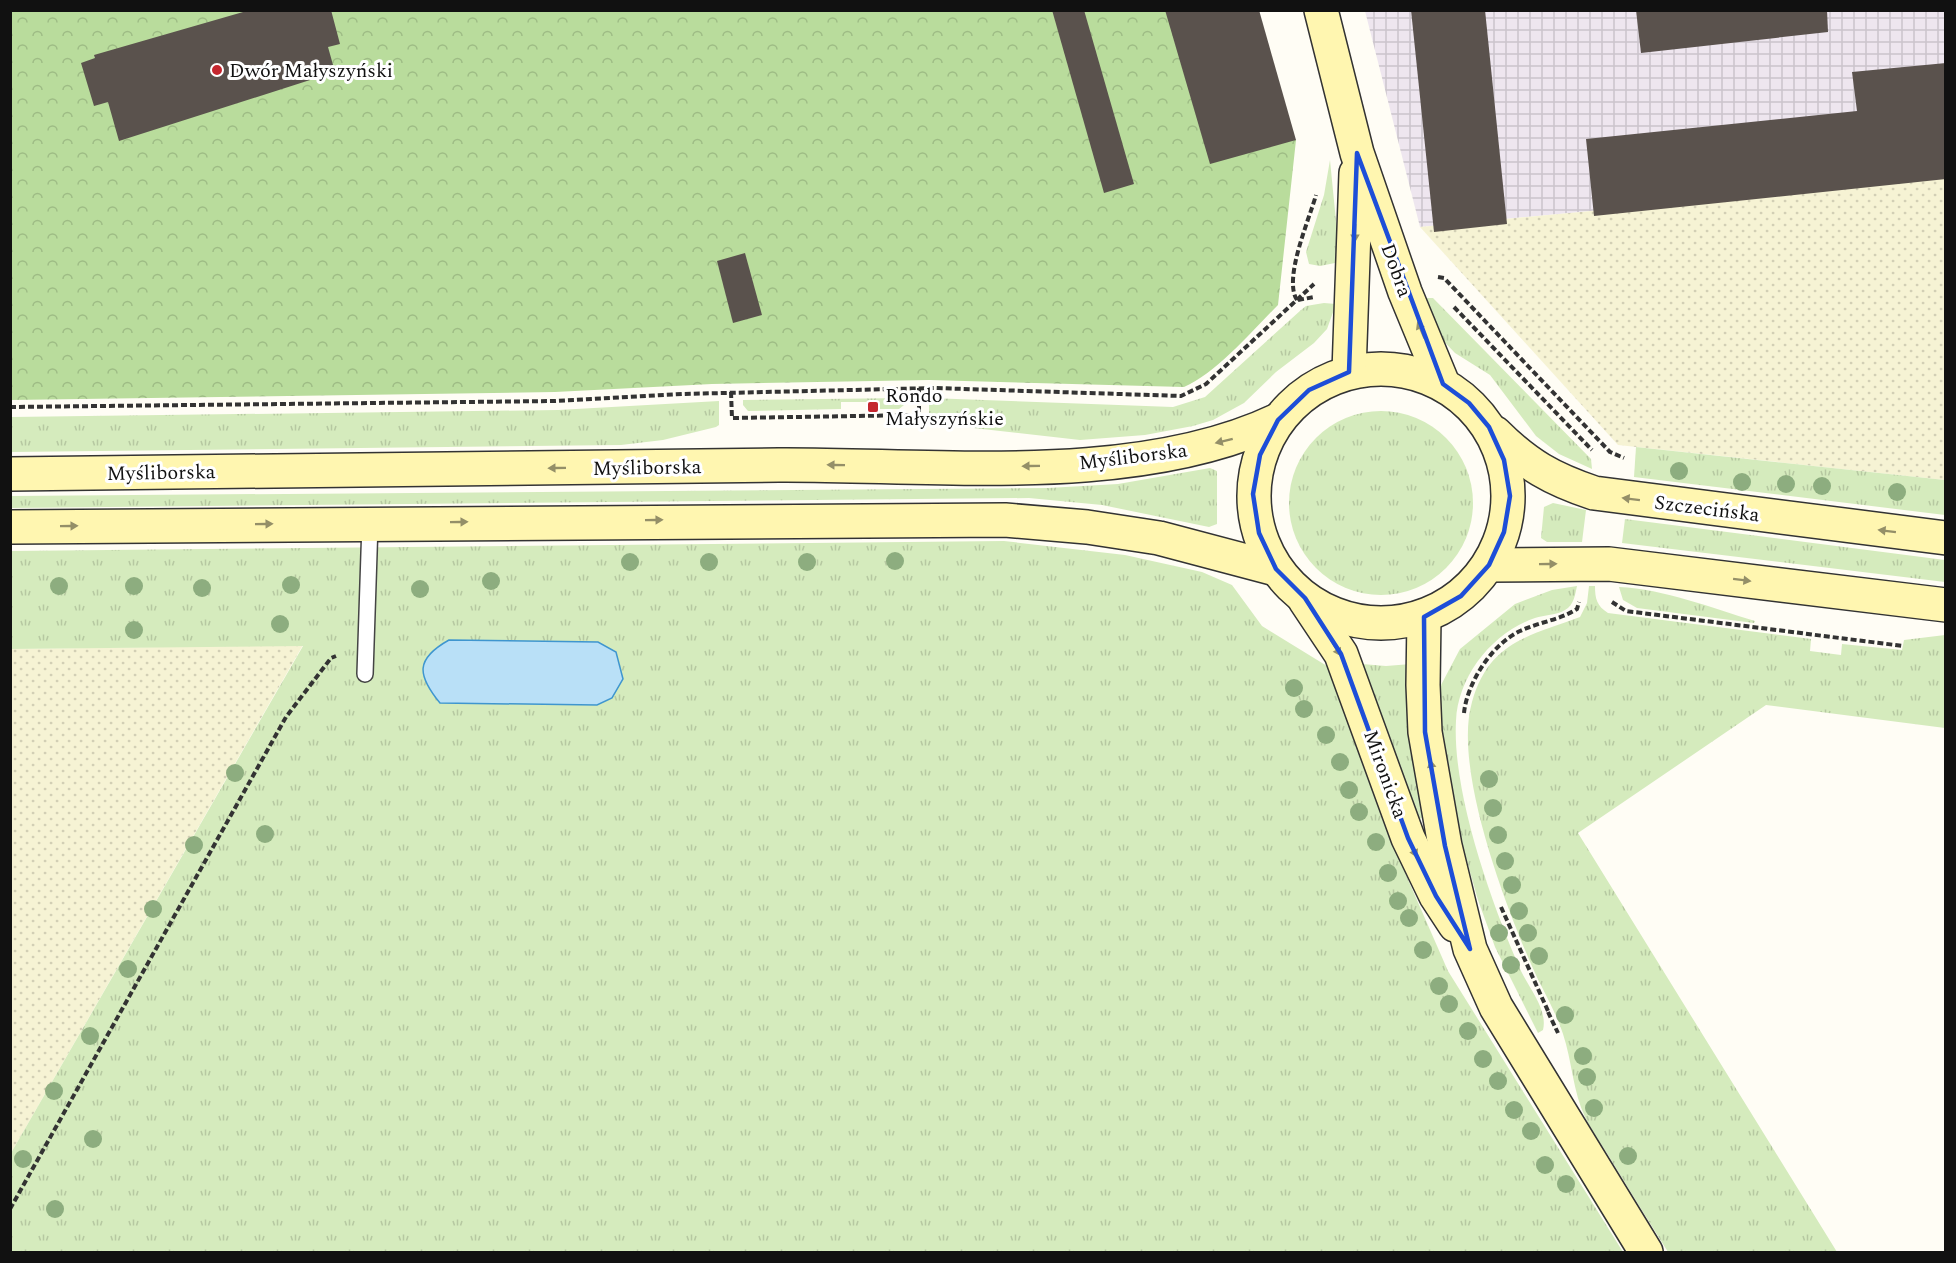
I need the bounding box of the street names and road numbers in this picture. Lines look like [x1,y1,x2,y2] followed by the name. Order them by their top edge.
[1373,239,1420,302] street label: Dobra
[1077,435,1189,479] street label: Myśliborska
[592,452,702,484] street label: Myśliborska
[106,457,216,489] street label: Myśliborska
[1653,488,1761,530] street label: Szczecińska
[1355,726,1415,823] street label: Mironicka

